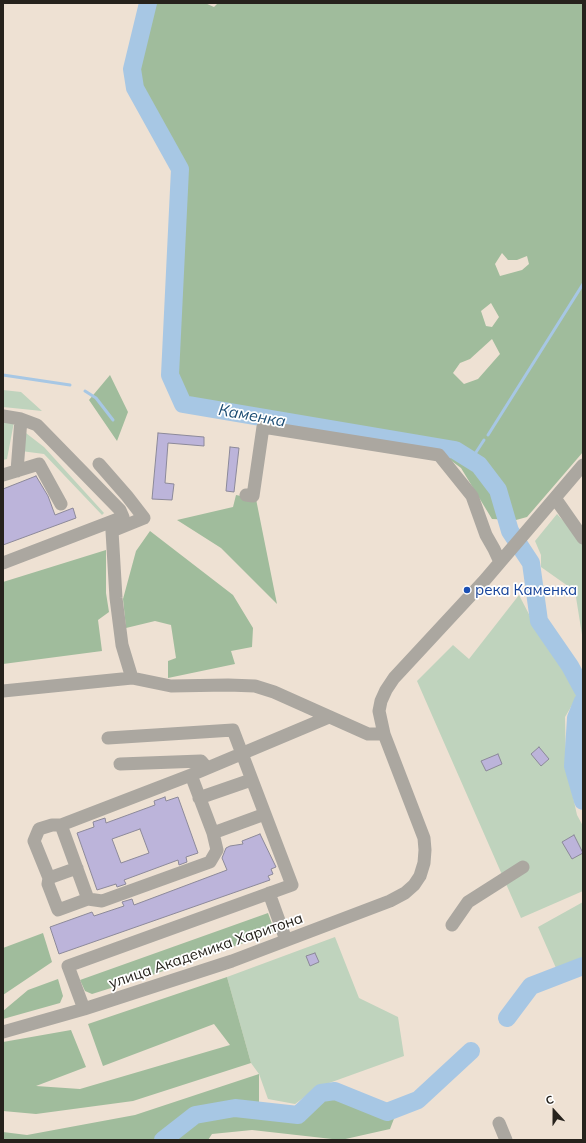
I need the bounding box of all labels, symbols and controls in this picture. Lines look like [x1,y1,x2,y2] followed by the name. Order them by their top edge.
[217,401,287,431] water label: Каменка
[475,581,577,599] place label: река Каменка
[462,585,472,595] marker: река Каменка
[107,909,305,993] street label: улица Академика Харитона
[534,1091,574,1131] north arrow
[544,1092,556,1108] text: С

